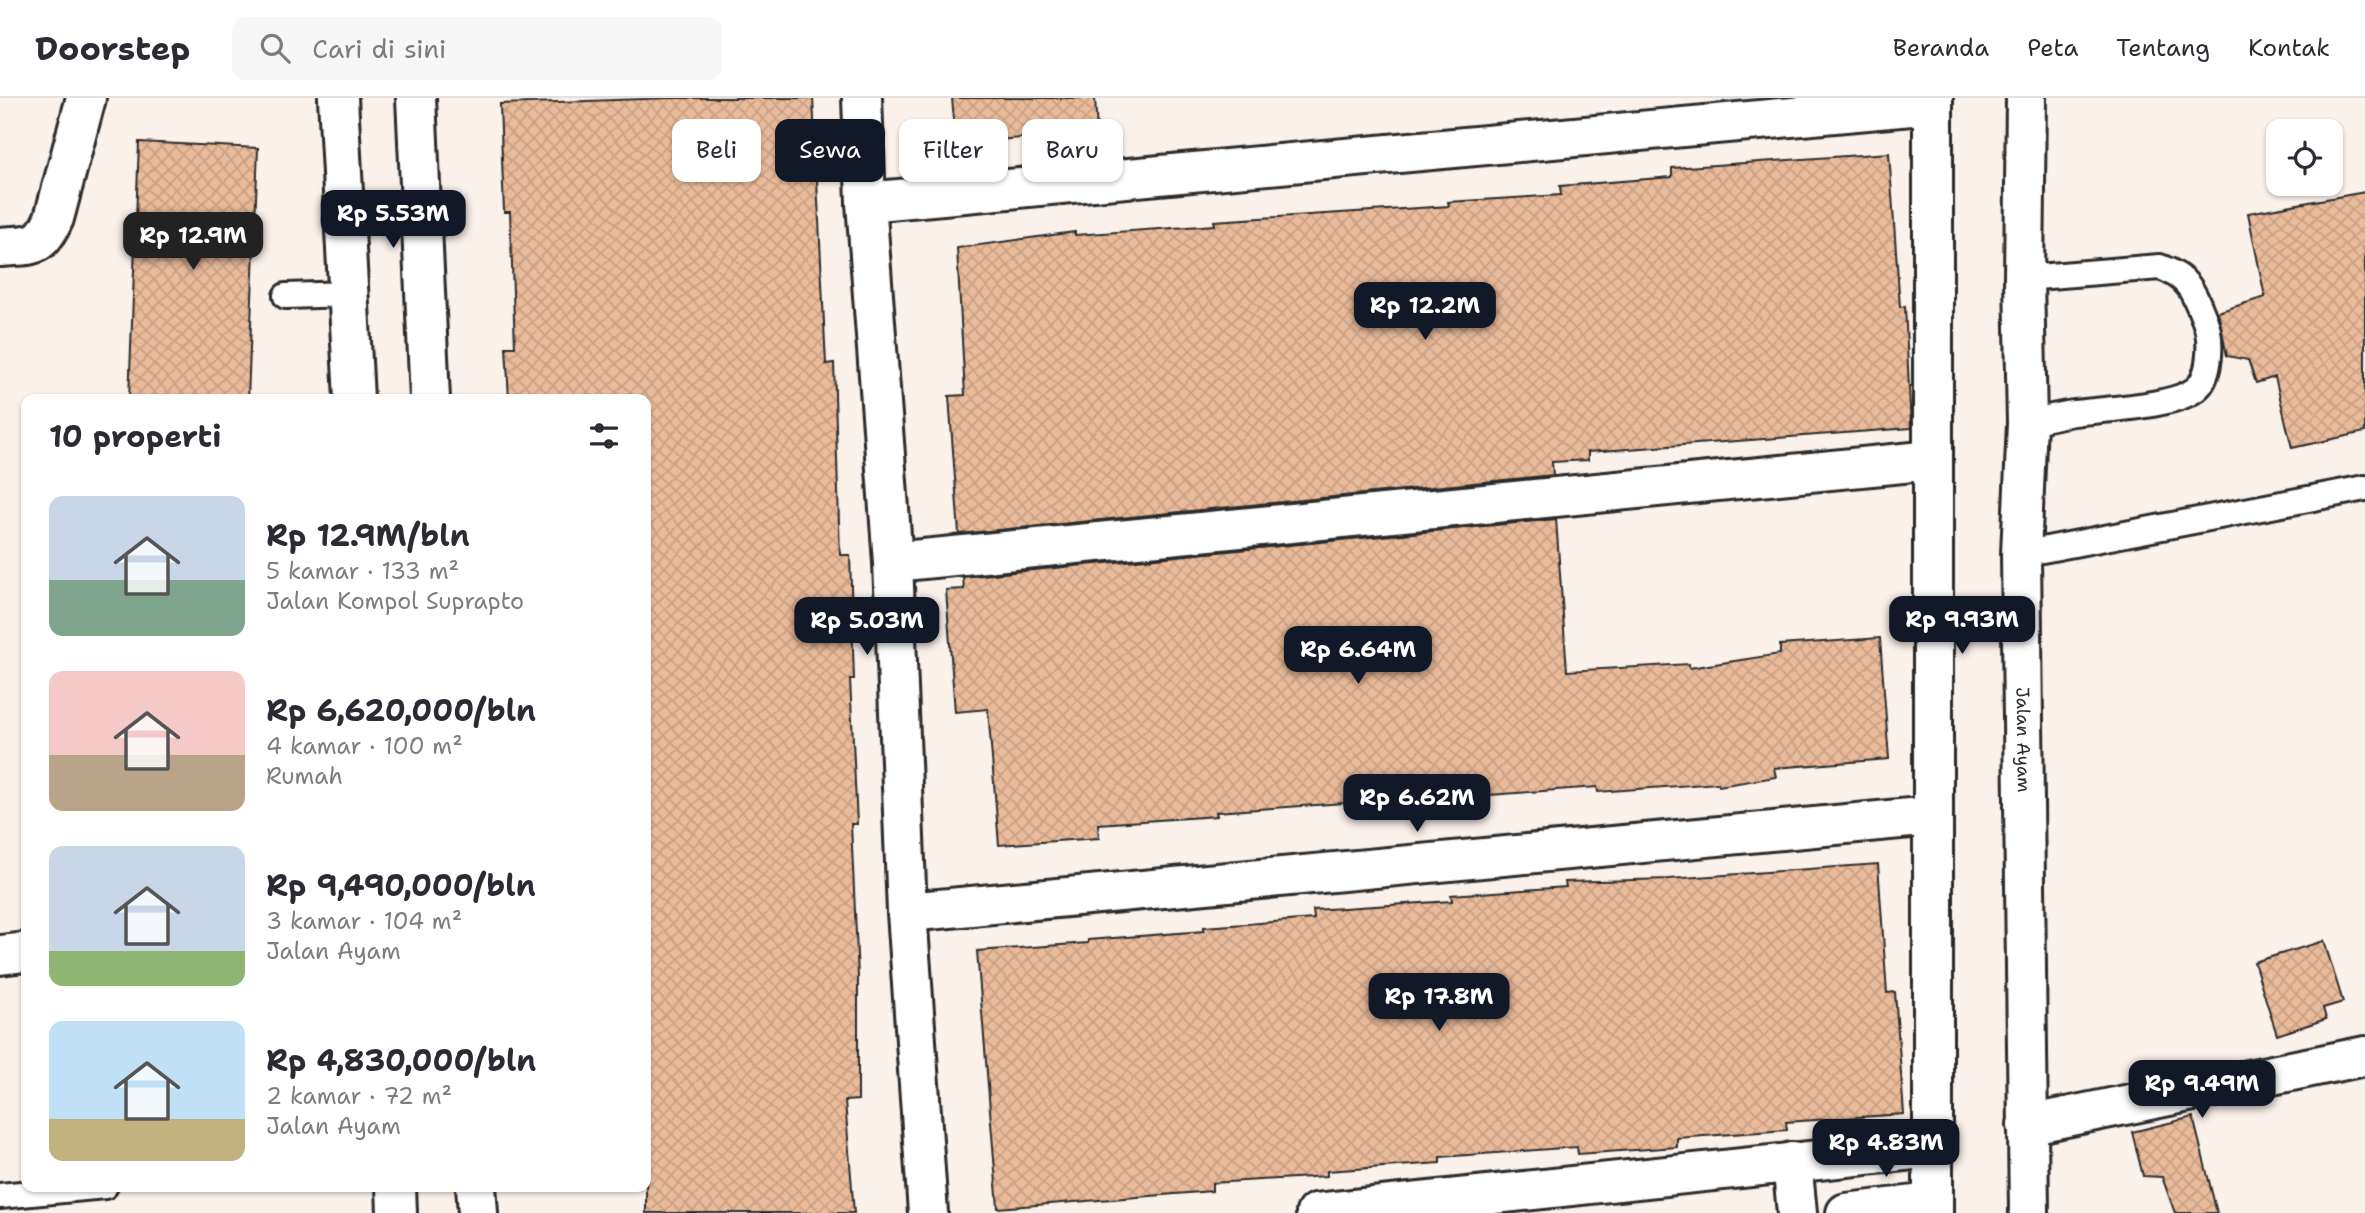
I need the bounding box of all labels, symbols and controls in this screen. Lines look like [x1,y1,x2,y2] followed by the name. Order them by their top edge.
[232,17,722,80] search box
[35,26,190,71] text: Doorstep
[256,29,294,67] icon: search
[312,31,446,66] text: Cari di sini
[1893,32,1989,64] text: Beranda
[2027,32,2078,64] text: Peta
[2116,32,2210,64] text: Tentang
[2248,32,2330,64] text: Kontak
[672,119,761,182] chip: Beli
[775,119,885,182] chip: Sewa
[899,119,1008,182] chip: Filter
[1022,119,1123,182] chip: Baru
[2266,119,2343,196] map controls
[2266,119,2343,196] button: locate
[321,190,465,250] pin: Rp 5.53M
[337,198,449,228] text: Rp 5.53M
[121,212,265,272] pin: Rp 12.9M
[139,220,247,250] text: Rp 12.9M
[1353,282,1497,342] pin: Rp 12.2M
[1370,290,1480,320] text: Rp 12.2M
[49,416,221,457] text: 10 properti
[585,417,623,455] icon: filters
[266,515,470,556] text: Rp 12.9M/bln
[105,524,189,608] icon: home
[266,556,459,586] text: 5 kamar · 133 m²
[266,586,524,616] text: Jalan Kompol Suprapto
[1890,596,2034,656] pin: Rp 9.93M
[795,598,939,657] pin: Rp 5.03M
[1905,604,2019,634] text: Rp 9.93M
[810,605,924,635] text: Rp 5.03M
[1286,626,1430,686] pin: Rp 6.64M
[1300,634,1416,664] text: Rp 6.64M
[2011,687,2036,793] street label: Jalan Ayam
[266,690,536,731] text: Rp 6,620,000/bln
[105,699,189,783] icon: home
[266,731,463,761] text: 4 kamar · 100 m²
[266,761,343,791] text: Rumah
[1345,774,1489,834] pin: Rp 6.62M
[1359,782,1475,812] text: Rp 6.62M
[266,865,536,906] text: Rp 9,490,000/bln
[105,874,189,958] icon: home
[266,906,462,936] text: 3 kamar · 104 m²
[266,936,401,966] text: Jalan Ayam
[1367,974,1511,1033] pin: Rp 17.8M
[1385,981,1493,1011] text: Rp 17.8M
[266,1040,536,1081] text: Rp 4,830,000/bln
[105,1049,189,1133] icon: home
[2130,1060,2274,1120] pin: Rp 9.49M
[2145,1068,2259,1098] text: Rp 9.49M
[266,1081,452,1111] text: 2 kamar · 72 m²
[266,1111,401,1141] text: Jalan Ayam
[1814,1119,1958,1179] pin: Rp 4.83M
[1828,1127,1944,1157] text: Rp 4.83M

